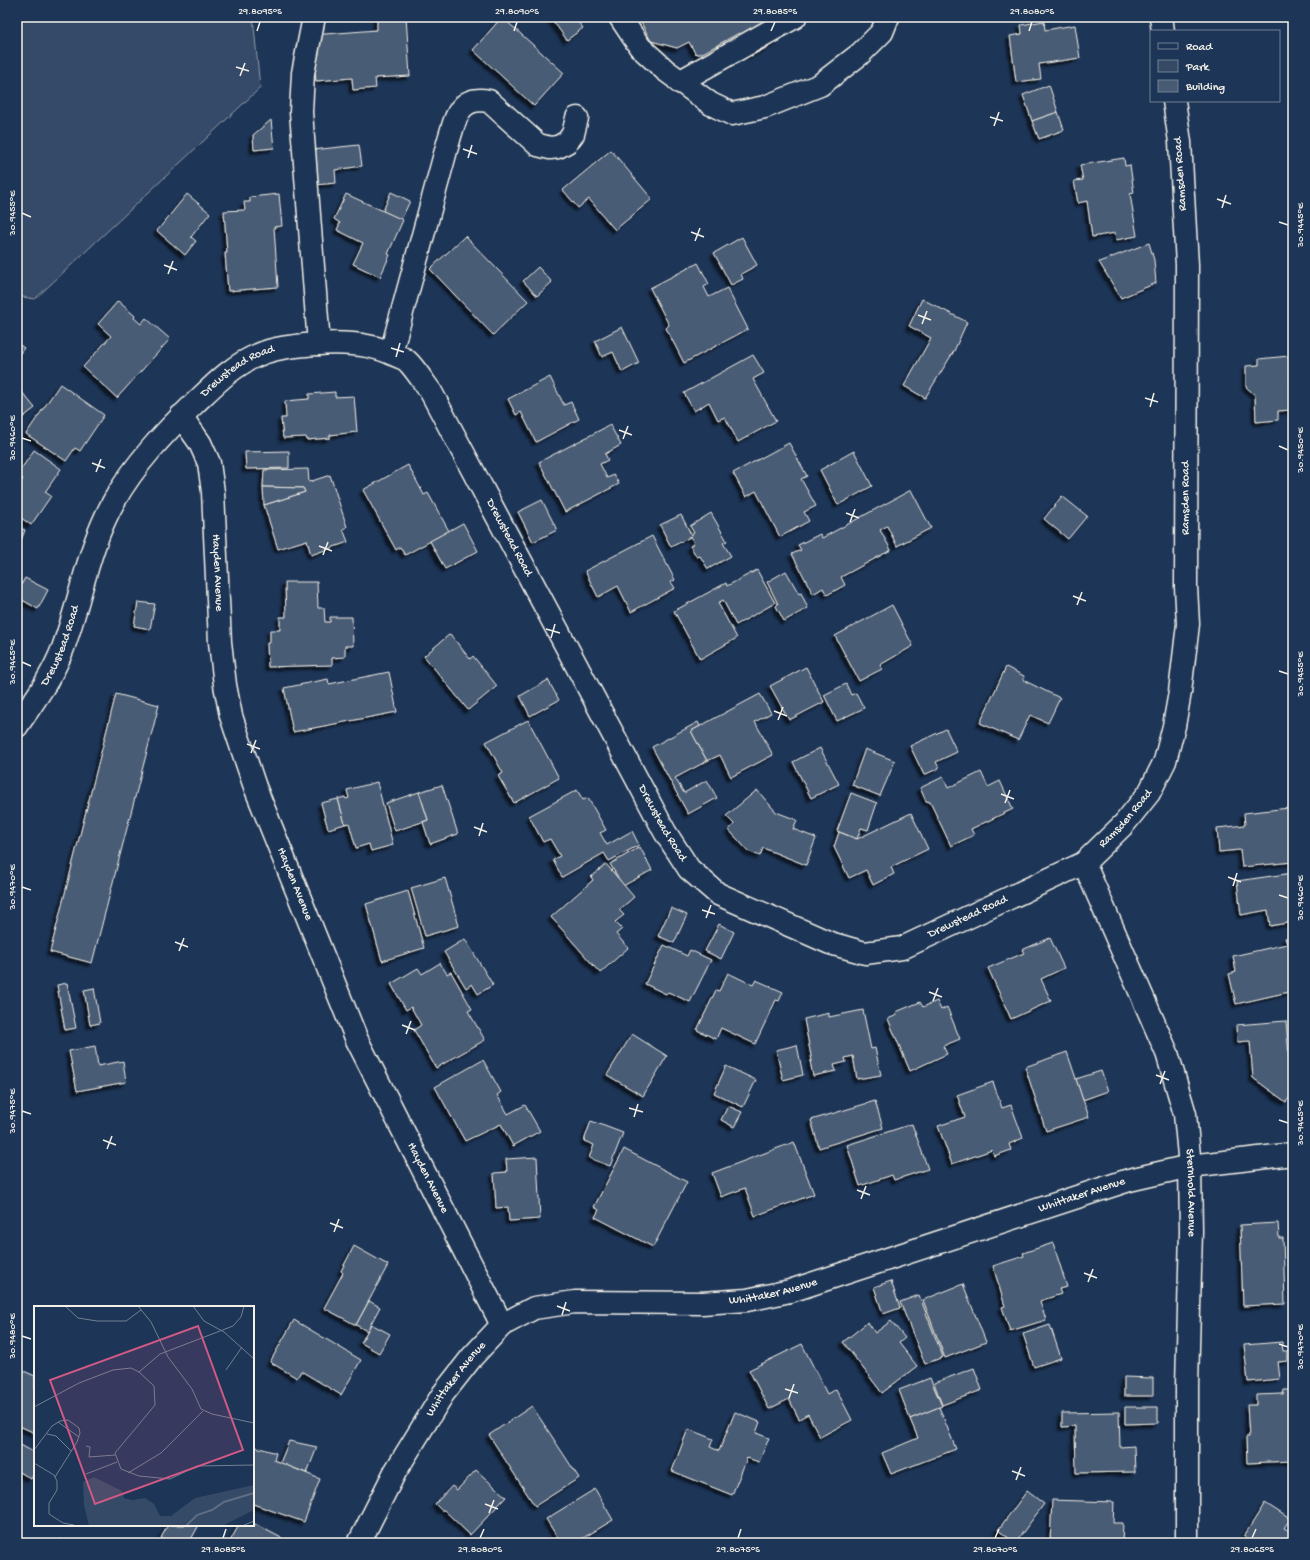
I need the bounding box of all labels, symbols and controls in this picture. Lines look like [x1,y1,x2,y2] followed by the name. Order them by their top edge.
[238,6,282,18] text: 29.8095°S
[495,6,539,18] text: 29.8090°S
[753,6,797,18] text: 29.8085°S
[1010,6,1055,18] text: 29.8080°S
[1150,30,1280,102] legend
[1186,41,1213,55] text: Road
[1185,61,1211,75] text: Park
[1185,81,1225,95] text: Building
[1171,136,1191,211] street label: Ramsden Road
[7,190,19,237] text: 30.9455°E
[1295,202,1307,248] text: 30.9445°E
[197,343,277,401] street label: Drewstead Road
[7,415,19,462] text: 30.9460°E
[1295,427,1307,474] text: 30.9450°E
[1179,460,1193,535] street label: Ramsden Road
[482,496,535,580] street label: Drewstead Road
[208,534,226,612] street label: Hayden Avenue
[38,603,83,690] street label: Drewstead Road
[7,639,19,685] text: 30.9465°E
[1295,651,1307,698] text: 30.9455°E
[634,782,690,865] street label: Drewstead Road
[1096,786,1156,851] street label: Ramsden Road
[273,846,315,923] street label: Hayden Avenue
[7,864,19,911] text: 30.9470°E
[1295,875,1307,922] text: 30.9460°E
[925,892,1011,942] street label: Drewstead Road
[7,1088,19,1134] text: 30.9475°E
[1295,1100,1307,1146] text: 30.9465°E
[404,1141,451,1217] street label: Hayden Avenue
[1181,1148,1198,1238] street label: Sternhold Avenue
[1037,1174,1128,1216] street label: Whittaker Avenue
[728,1275,820,1308] street label: Whittaker Avenue
[34,1306,254,1526] inset map
[7,1312,19,1360] text: 30.9480°E
[1295,1324,1307,1371] text: 30.9470°E
[424,1338,490,1419] street label: Whittaker Avenue
[201,1544,245,1556] text: 29.8085°S
[458,1544,503,1556] text: 29.8080°S
[716,1544,760,1556] text: 29.8075°S
[973,1544,1017,1556] text: 29.8070°S
[1230,1544,1274,1556] text: 29.8065°S

